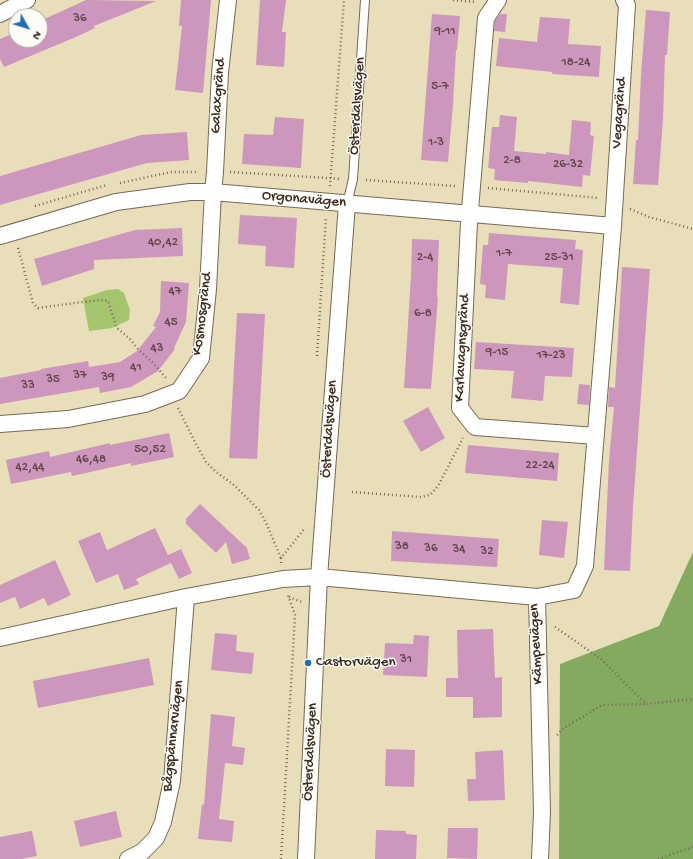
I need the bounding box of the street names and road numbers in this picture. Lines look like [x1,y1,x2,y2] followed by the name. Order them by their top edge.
[346,56,370,156] street label: Österdalsvägen
[207,58,231,134] street label: Galaxgränd
[609,77,631,149] street label: Vegagränd
[261,187,347,213] street label: Orgonavägen
[189,271,217,357] street label: Kosmosgränd
[451,294,475,402] street label: Karlavagnsgränd
[318,379,342,479] street label: Österdalsvägen
[526,603,548,685] street label: Kämpevägen
[159,679,189,793] street label: Bågspännarvägen
[299,703,323,801] street label: Österdalsvägen

